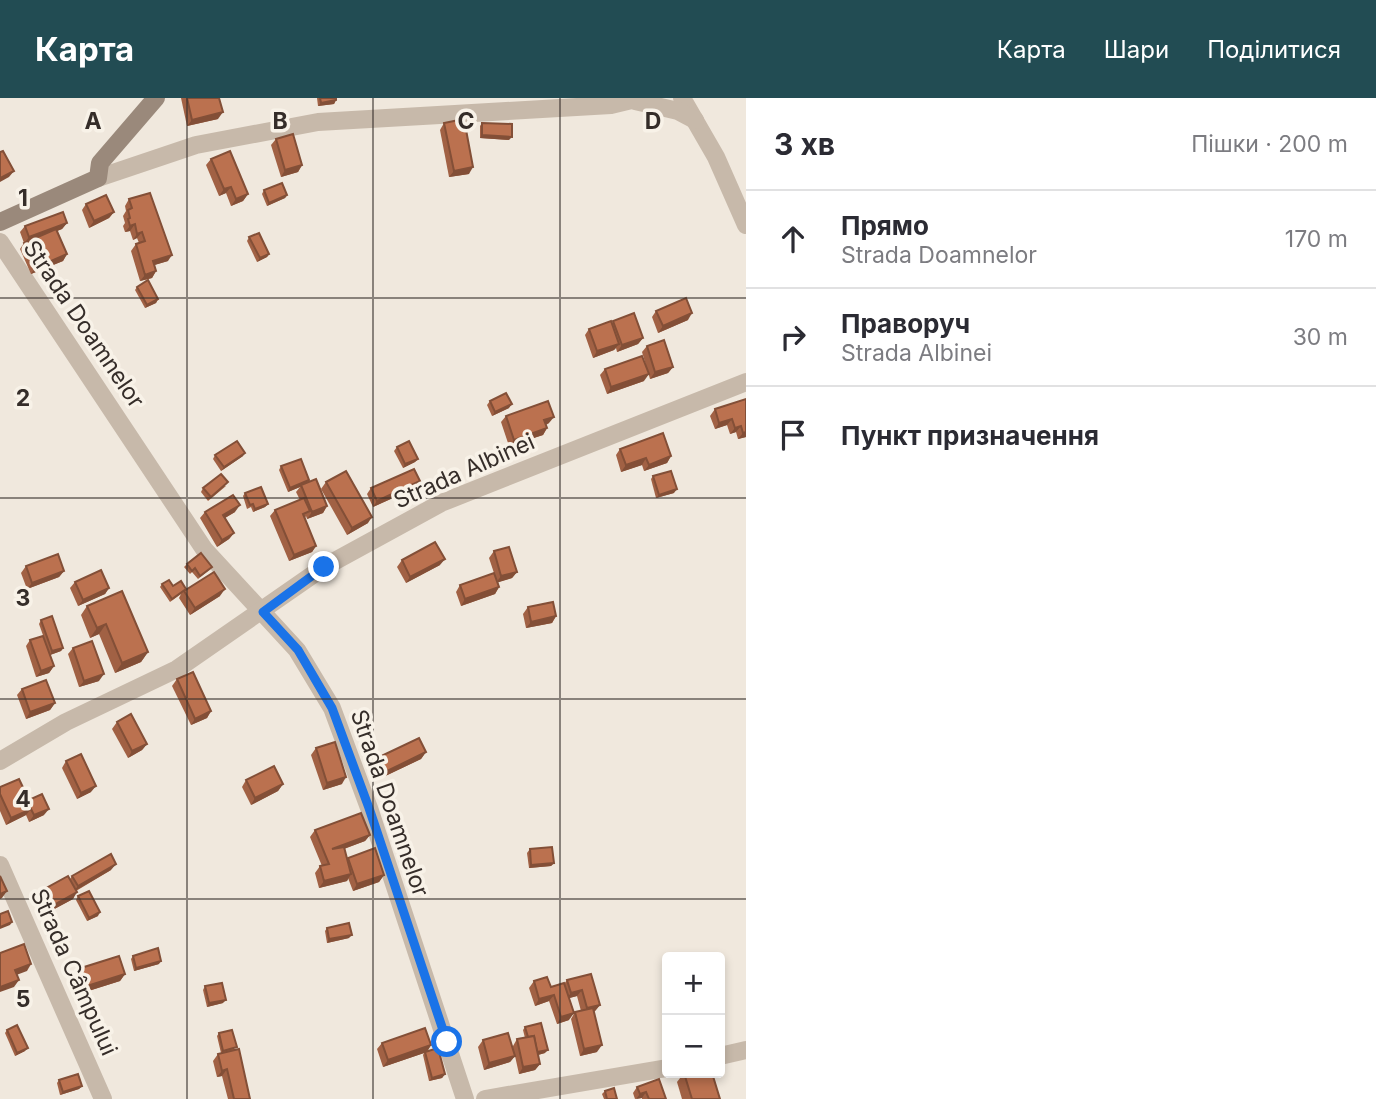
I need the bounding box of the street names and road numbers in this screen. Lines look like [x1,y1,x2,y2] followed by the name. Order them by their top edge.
[18,235,151,413] street label: Strada Doamnelor
[389,428,539,514] street label: Strada Albinei
[345,706,435,901] street label: Strada Doamnelor
[25,884,123,1060] street label: Strada Câmpului

